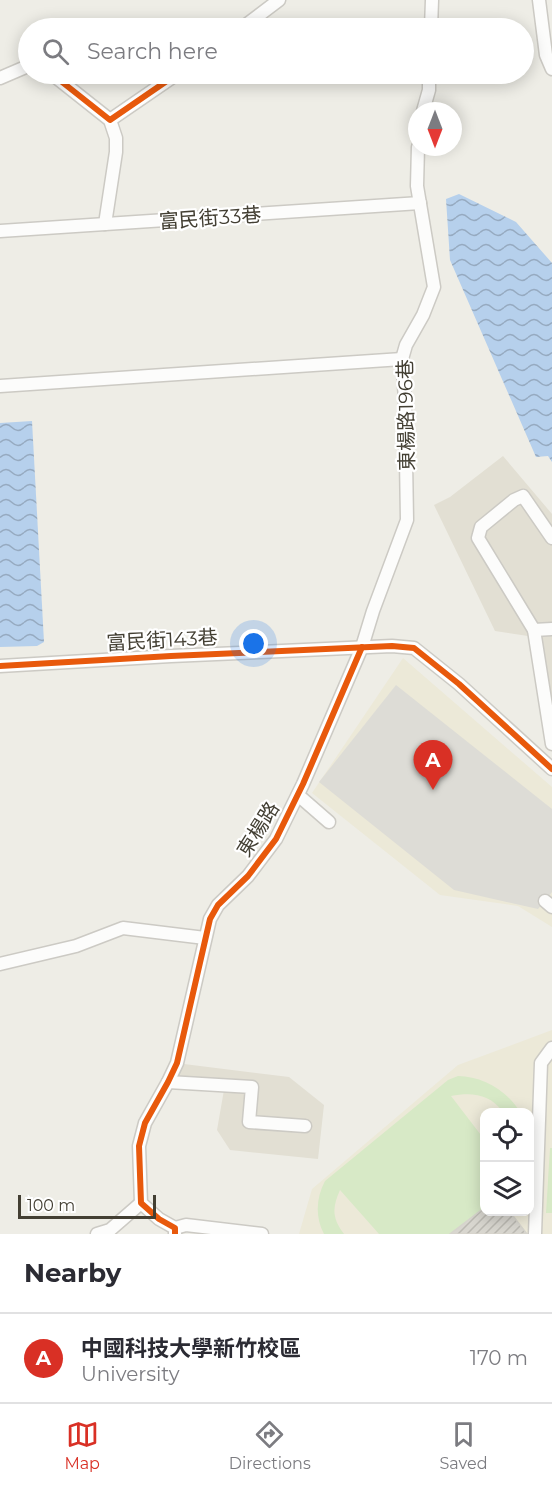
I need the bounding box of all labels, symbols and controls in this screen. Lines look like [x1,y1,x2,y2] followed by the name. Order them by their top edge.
[18,18,534,84] search box
[39,35,72,68] icon: search
[87,38,218,65] text: Search here
[408,102,462,156] north arrow
[158,202,262,234] street label: 富民街33巷
[393,359,419,471] street label: 東楊路196巷
[106,625,218,655] street label: 富民街143巷
[239,629,268,658] your location
[414,740,452,790] pin: A
[232,797,284,861] street label: 東楊路
[480,1108,534,1216] map controls
[480,1108,534,1162] button: locate
[480,1162,534,1216] button: layers
[18,1192,156,1220] scale bar
[27,1196,75,1215] text: 100 m
[24,1257,121,1289] text: Nearby
[81,1335,301,1362] text: 中國科技大學新竹校區
[36,1346,51,1370] text: A
[470,1346,528,1370] text: 170 m
[81,1362,180,1386] text: University
[64,1418,100,1473] tab: Map
[229,1418,311,1473] tab: Directions
[440,1418,488,1473] tab: Saved

